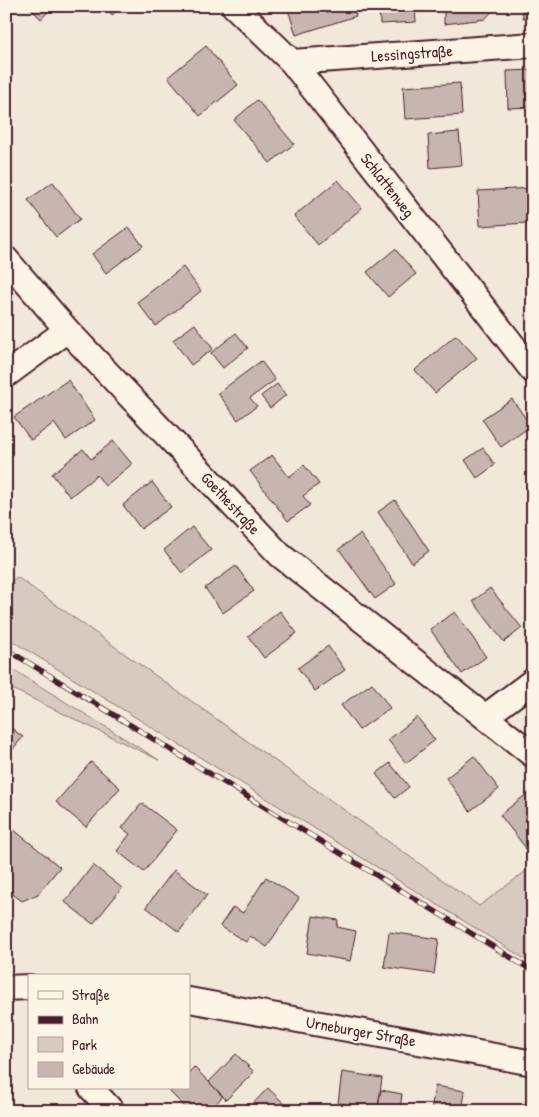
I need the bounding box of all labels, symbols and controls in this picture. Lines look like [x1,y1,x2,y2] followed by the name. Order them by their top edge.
[371,39,454,67] street label: Lessingstraße
[356,148,420,222] street label: Schlattenweg
[196,467,266,539] street label: Goethestraße
[28,974,190,1090] legend
[72,984,110,1005] text: Straße
[72,1008,99,1029] text: Bahn
[304,1011,418,1052] street label: Urneburger Straße
[72,1034,97,1055] text: Park
[72,1058,115,1079] text: Gebäude

